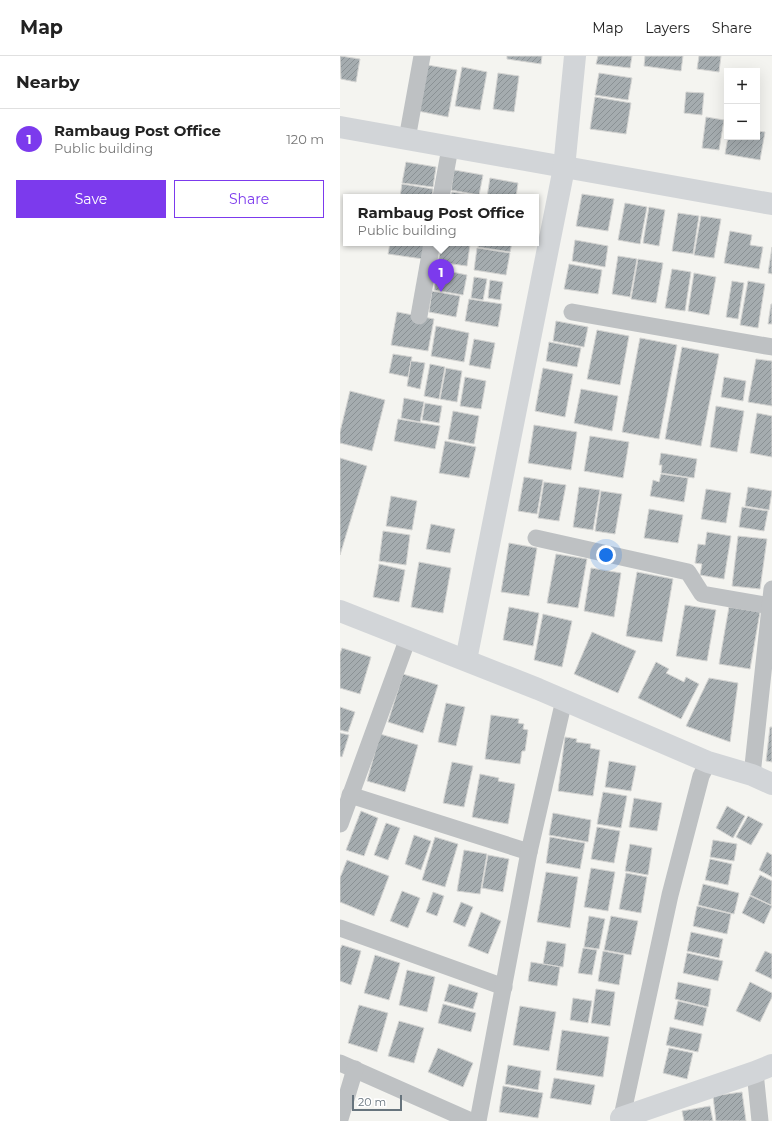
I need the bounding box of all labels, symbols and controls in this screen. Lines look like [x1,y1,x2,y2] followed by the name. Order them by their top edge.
[20,16,63,39] text: Map
[592,19,623,37] text: Map
[645,19,690,37] text: Layers
[712,19,752,37] text: Share
[724,68,760,140] map controls
[724,68,760,104] button: +
[16,72,80,92] text: Nearby
[724,104,760,140] button: −
[54,121,221,140] text: Rambaug Post Office
[26,131,32,147] text: 1
[286,131,324,147] text: 120 m
[54,140,153,156] text: Public building
[16,180,166,218] button: Save
[174,180,324,218] button: Share
[343,194,539,246] popup
[358,203,524,222] text: Rambaug Post Office
[358,222,457,238] text: Public building
[428,259,454,292] pin: 1
[596,545,616,565] your location
[352,1093,402,1112] scale bar
[358,1095,386,1109] text: 20 m

